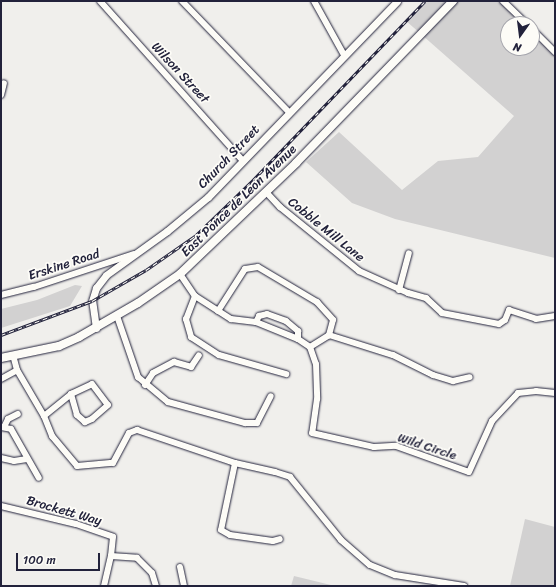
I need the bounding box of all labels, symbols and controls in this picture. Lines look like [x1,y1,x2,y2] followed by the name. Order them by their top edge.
[500,16,540,56] north arrow
[511,37,523,57] text: N
[148,39,212,107] street label: Wilson Street
[195,122,263,192] street label: Church Street
[178,142,300,260] street label: East Ponce de Leon Avenue
[285,194,367,266] street label: Cobble Mill Lane
[26,246,102,284] street label: Erskine Road
[395,430,459,464] street label: Wild Circle
[25,493,103,529] street label: Brockett Way
[18,545,102,571] scale bar
[23,549,56,571] text: 100 m

